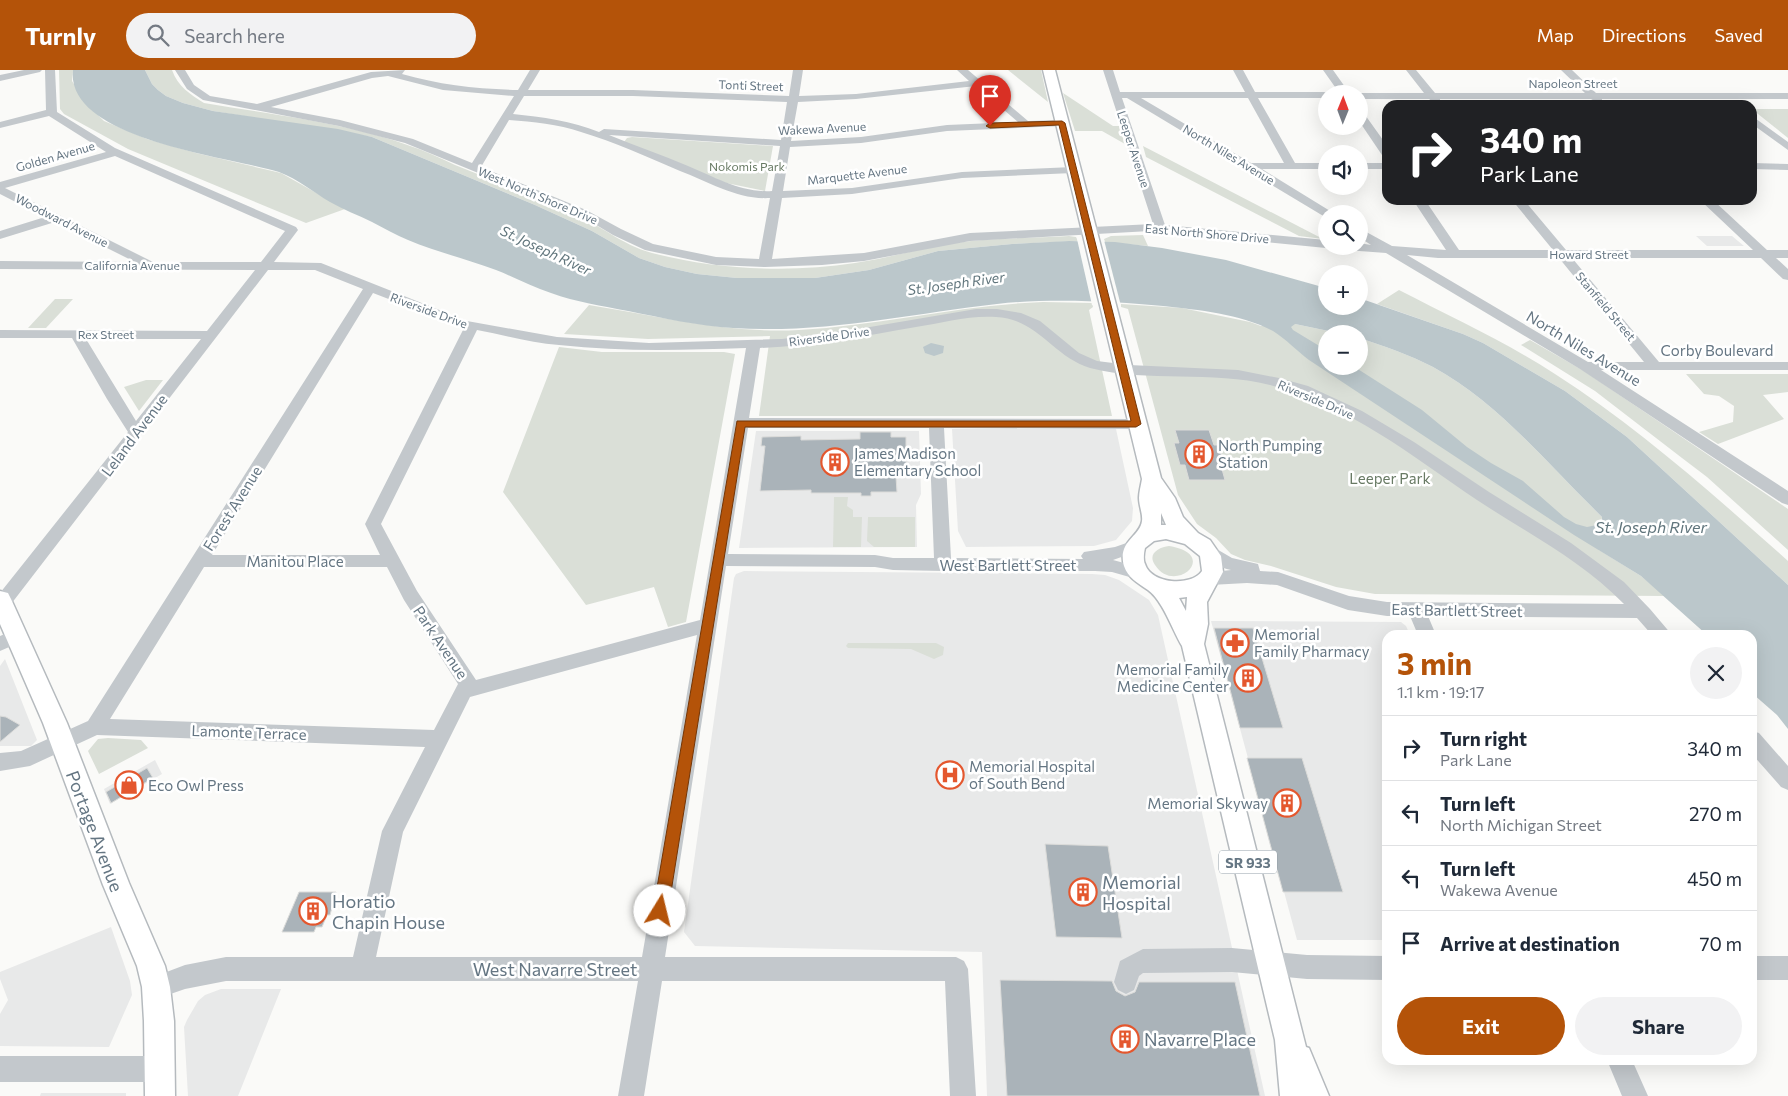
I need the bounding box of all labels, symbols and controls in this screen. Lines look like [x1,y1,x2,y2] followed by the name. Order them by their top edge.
[126,13,476,58] search box
[25,21,96,50] text: Turnly
[144,21,172,49] icon: search
[184,24,285,47] text: Search here
[1537,24,1574,46] text: Map
[1602,24,1686,46] text: Directions
[1714,24,1763,46] text: Saved
[969,75,1011,126] pin
[1528,76,1618,90] street label: Napoleon Street
[718,77,784,93] street label: Tonti Street
[976,82,1004,110] icon: arrive
[1318,85,1368,135] north arrow
[1318,85,1368,375] map controls
[1115,109,1153,189] street label: Leeper Avenue
[1480,117,1582,160] text: 340 m
[778,119,866,137] street label: Wakewa Avenue
[1397,120,1462,185] icon: right
[1181,121,1277,187] street label: North Niles Avenue
[14,138,96,174] street label: Golden Avenue
[1318,145,1368,195] button: sound
[709,159,786,173] park label: Nokomis Park
[1480,160,1579,187] text: Park Lane
[806,161,908,187] street label: Marquette Avenue
[476,163,600,227] street label: West North Shore Drive
[13,191,111,249] street label: Woodward Avenue
[1318,205,1368,255] button: search
[1144,221,1270,245] street label: East North Shore Drive
[498,222,594,279] water label: St. Joseph River
[1549,247,1629,261] street label: Howard Street
[84,258,180,272] street label: California Avenue
[1318,265,1368,315] button: +
[906,268,1006,298] water label: St. Joseph River
[1573,269,1639,343] street label: Stanfield Street
[389,290,469,330] street label: Riverside Drive
[1523,307,1645,389] street label: North Niles Avenue
[788,323,870,349] street label: Riverside Drive
[1318,325,1368,375] button: −
[78,327,134,341] street label: Rex Street
[1661,341,1773,359] street label: Corby Boulevard
[1276,377,1356,421] street label: Riverside Drive
[97,390,171,480] street label: Leland Avenue
[1218,436,1322,471] place label: North Pumping Station
[1184,439,1214,469] building icon: North Pumping Station
[854,444,981,479] place label: James Madison Elementary School
[820,447,850,477] building icon: James Madison Elementary School
[199,462,265,554] street label: Forest Avenue
[1349,469,1431,487] park label: Leeper Park
[1595,517,1708,536] water label: St. Joseph River
[246,552,344,570] street label: Manitou Place
[940,556,1076,574] street label: West Bartlett Street
[1391,600,1523,620] street label: East Bartlett Street
[410,602,472,682] street label: Park Avenue
[1254,625,1370,660] place label: Memorial Family Pharmacy
[1220,628,1250,658] pharmacy icon: Memorial Family Pharmacy
[1397,644,1472,681] text: 3 min
[1690,647,1742,699] button: close
[1116,660,1229,695] place label: Memorial Family Medicine Center
[1233,663,1263,693] building icon: Memorial Family Medicine Center
[1397,682,1484,701] text: 1.1 km · 19:17
[191,721,307,743] street label: Lamonte Terrace
[1440,727,1527,750] text: Turn right
[1397,734,1425,762] icon: right
[1687,737,1742,760] text: 340 m
[1440,750,1512,769] text: Park Lane
[969,757,1095,792] place label: Memorial Hospital of South Bend
[935,760,965,790] hospital icon: Memorial Hospital of South Bend
[62,767,128,895] street label: Portage Avenue
[114,770,144,800] shop icon: Eco Owl Press
[148,776,244,794] place label: Eco Owl Press
[1272,788,1302,818] building icon: Memorial Skyway
[1440,792,1515,815] text: Turn left
[1147,794,1268,812] place label: Memorial Skyway
[1397,799,1425,827] icon: left
[1689,802,1742,825] text: 270 m
[1440,815,1602,834] text: North Michigan Street
[1219,850,1277,874] road number: SR 933
[1440,857,1515,880] text: Turn left
[1397,864,1425,892] icon: left
[1687,867,1742,890] text: 450 m
[1102,871,1181,914] place label: Memorial Hospital
[1068,877,1098,907] building icon: Memorial Hospital
[1440,880,1558,899] text: Wakewa Avenue
[633,884,685,936] position arrow
[332,890,445,933] place label: Horatio Chapin House
[298,896,328,926] building icon: Horatio Chapin House
[1397,929,1425,957] icon: arrive
[1440,932,1620,955] text: Arrive at destination
[1699,932,1742,955] text: 70 m
[473,958,637,980] street label: West Navarre Street
[1397,997,1565,1055] button: Exit
[1575,997,1742,1055] button: Share
[1110,1024,1140,1054] building icon: Navarre Place
[1144,1028,1256,1050] place label: Navarre Place

